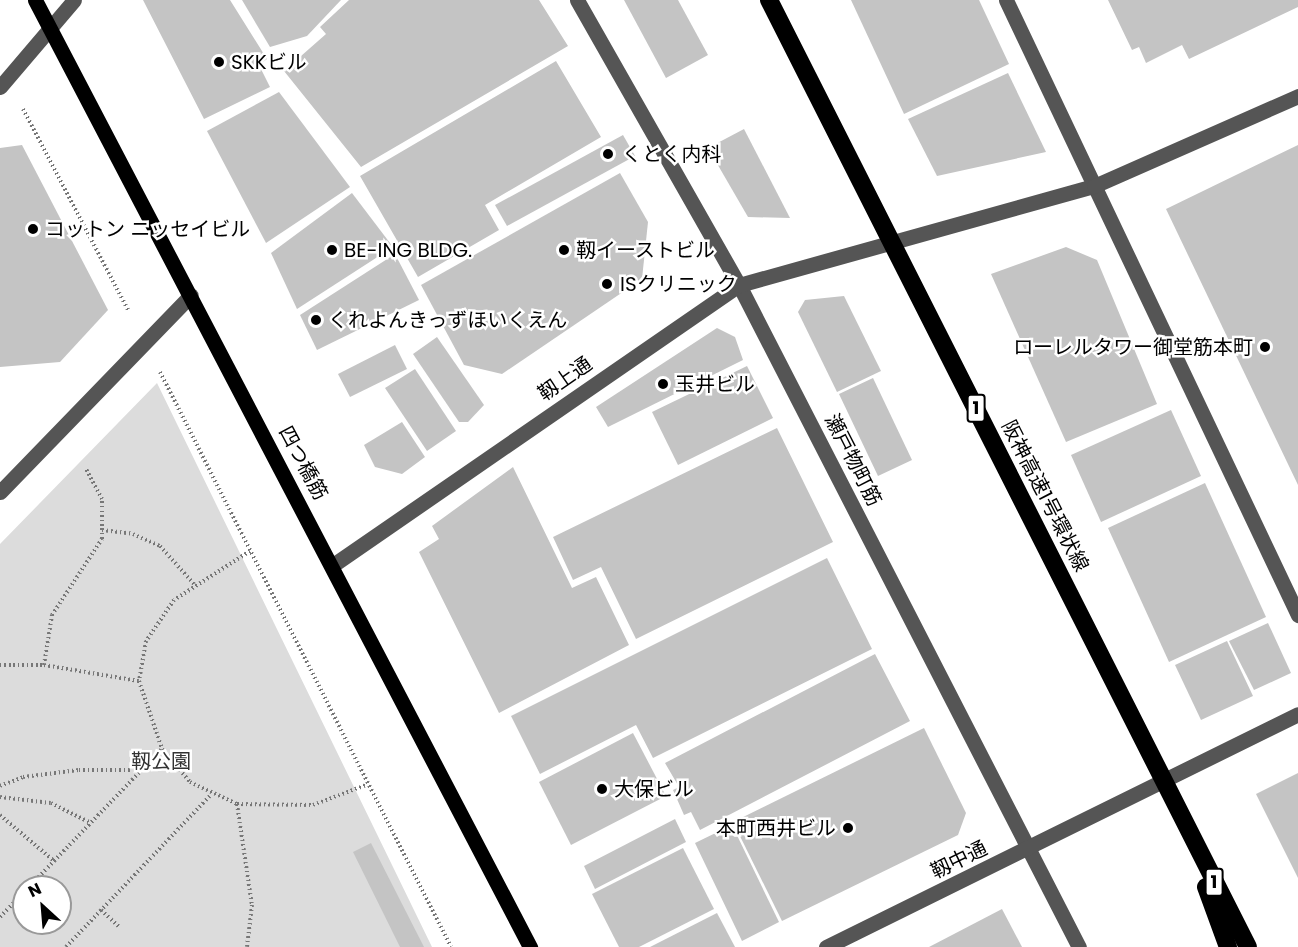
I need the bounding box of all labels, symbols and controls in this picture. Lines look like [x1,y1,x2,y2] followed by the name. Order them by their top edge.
[231,50,307,74] place label: SKKビル
[212,55,226,69] marker: SKKビル
[622,142,722,166] place label: くとく内科
[599,145,617,163] marker: くとく内科
[45,217,250,241] place label: コットン ニッセイビル
[26,222,40,236] marker: コットン ニッセイビル
[344,238,472,262] place label: BE-ING BLDG.
[576,238,716,262] place label: 靱イーストビル
[325,243,339,257] marker: BE-ING BLDG.
[557,243,571,257] marker: 靱イーストビル
[620,272,737,296] place label: ISクリニック
[598,275,616,293] marker: ISクリニック
[328,308,568,332] place label: くれよんきっずほいくえん
[309,313,323,327] marker: くれよんきっずほいくえん
[1013,335,1253,359] place label: ローレルタワー御堂筋本町
[1258,340,1272,354] marker: ローレルタワー御堂筋本町
[534,352,596,406] street label: 靱上通
[675,372,755,396] place label: 玉井ビル
[656,377,670,391] marker: 玉井ビル
[966,393,986,423] road number: 1
[820,410,886,510] street label: 瀬戸物町筋
[997,416,1093,576] street label: 阪神高速1号環状線
[274,422,332,504] street label: 四つ橋筋
[131,749,191,773] park label: 靱公園
[614,777,694,801] place label: 大保ビル
[595,782,609,796] marker: 大保ビル
[716,816,836,840] place label: 本町西井ビル
[841,821,855,835] marker: 本町西井ビル
[927,836,991,884] street label: 靱中通
[1204,867,1224,897] road number: 1
[12,875,72,935] north arrow
[24,877,45,903] text: N

